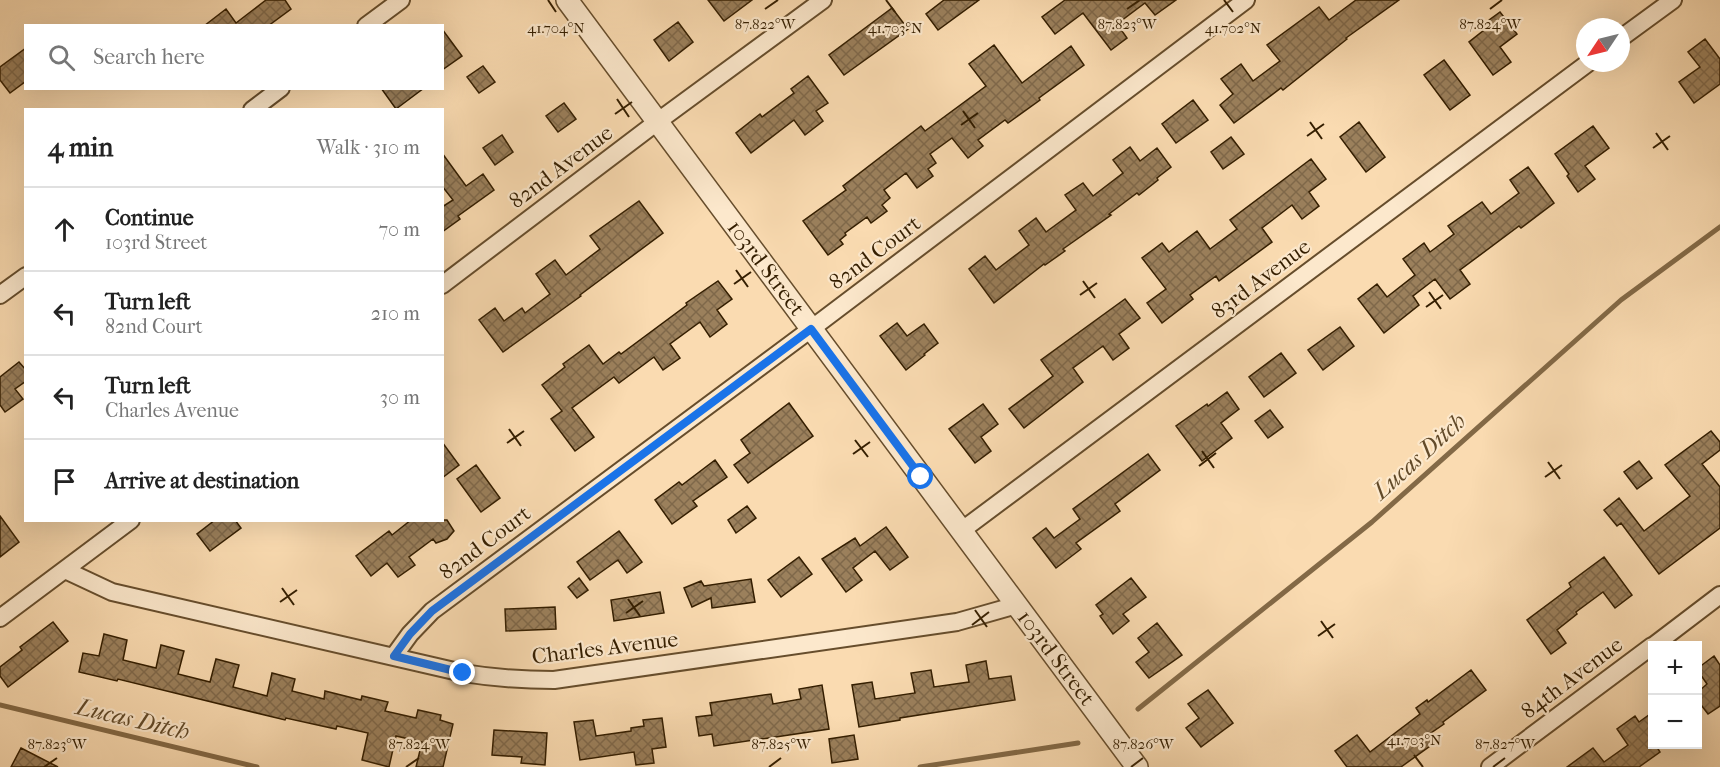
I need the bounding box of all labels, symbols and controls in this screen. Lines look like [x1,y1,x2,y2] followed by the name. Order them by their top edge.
[735,15,797,33] text: 87.822°W
[1097,15,1158,33] text: 87.823°W
[1459,15,1522,33] text: 87.824°W
[1576,18,1630,72] north arrow
[527,19,585,37] text: 41.704°N
[868,19,923,37] text: 41.703°N
[1205,19,1262,37] text: 41.702°N
[24,24,444,90] search box
[45,41,78,74] icon: search
[93,44,205,70] text: Search here
[504,120,618,214] street label: 82nd Avenue
[48,132,113,163] text: 4 min
[317,136,420,159] text: Walk · 310 m
[105,205,194,231] text: Continue
[824,210,926,296] street label: 82nd Court
[48,213,81,246] icon: ahead
[722,215,810,321] street label: 103rd Street
[378,218,420,241] text: 70 m
[105,231,207,254] text: 103rd Street
[1207,233,1316,325] street label: 83rd Avenue
[105,289,191,315] text: Turn left
[48,297,81,330] icon: left
[371,302,420,325] text: 210 m
[105,315,203,338] text: 82nd Court
[105,373,191,399] text: Turn left
[48,381,81,414] icon: left
[380,386,420,409] text: 30 m
[105,399,239,422] text: Charles Avenue
[1365,407,1471,506] water label: Lucas Ditch
[907,463,933,489] route start
[48,465,81,498] icon: arrive
[105,468,299,494] text: Arrive at destination
[434,500,536,586] street label: 82nd Court
[1012,605,1100,711] street label: 103rd Street
[530,626,680,670] street label: Charles Avenue
[1516,631,1628,724] street label: 84th Avenue
[1648,641,1702,749] map controls
[1648,641,1702,695] button: +
[449,659,475,685] route end
[72,692,192,746] water label: Lucas Ditch
[1648,695,1702,749] button: −
[1387,731,1442,749] text: 41.703°N
[27,735,88,753] text: 87.823°W
[388,735,451,753] text: 87.824°W
[751,735,812,753] text: 87.825°W
[1113,735,1175,753] text: 87.826°W
[1475,735,1536,753] text: 87.827°W

